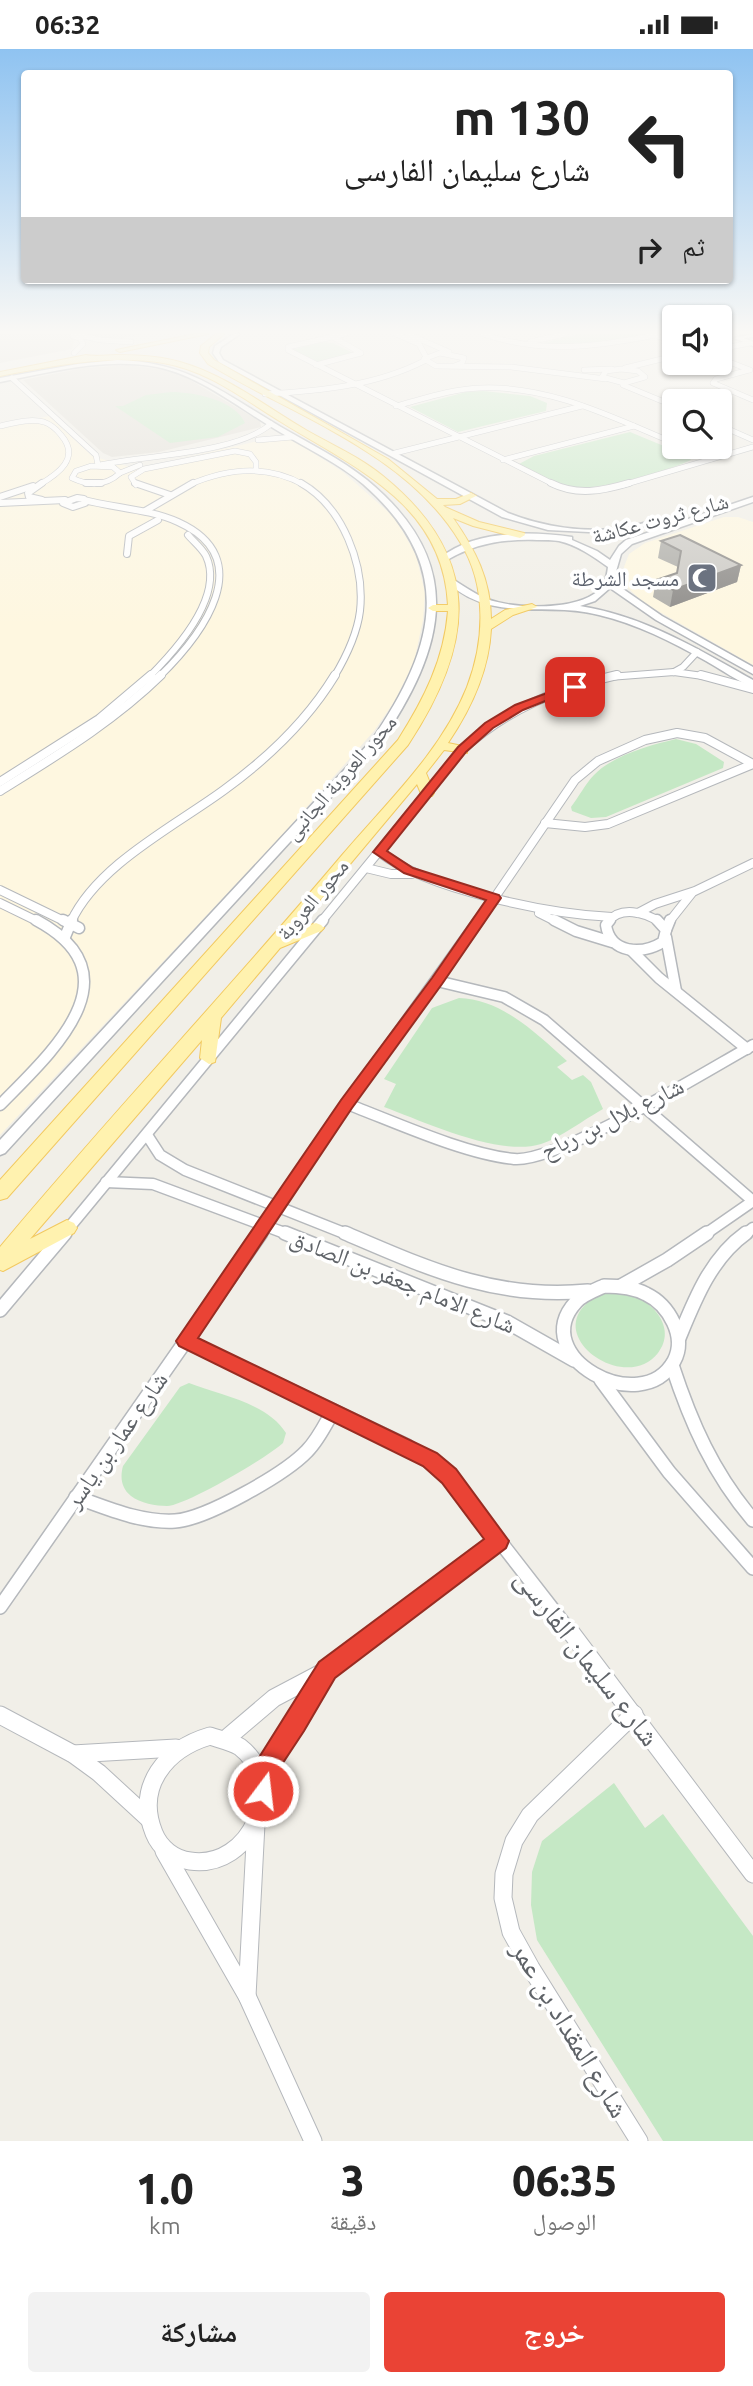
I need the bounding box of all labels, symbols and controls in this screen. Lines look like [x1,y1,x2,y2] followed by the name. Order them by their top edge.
[35,10,100,39] text: 06:32
[453,89,590,144] text: 130 m
[614,98,705,189] icon: left
[344,151,590,187] text: شارع سليمان الفارسى
[630,231,668,269] icon: right
[682,232,705,261] text: ثم
[662,305,732,459] map controls
[662,305,732,375] button: sound
[662,389,732,459] button: search
[589,488,731,550] street label: شارع ثروت عكاشة
[685,561,719,595] mosque icon: مسجد الشرطة
[572,566,679,590] place label: مسجد الشرطة
[545,657,605,717] pin
[556,668,594,706] icon: arrive
[279,710,402,846] street label: محور العروبة الجانبى
[271,854,353,945] street label: محور العروبة
[536,1072,689,1166] street label: شارع بلال بن رباح
[285,1223,519,1341] street label: شارع الامام جعفر بن الصادق
[59,1367,175,1515] street label: شارع عمار بن ياسر
[507,1563,667,1753] street label: شارع سليمان الفارسى
[226,1754,300,1828] position arrow
[503,1934,636,2124] street label: شارع المقداد بن عمر
[341,2157,365,2204] text: 3
[512,2157,617,2204] text: 06:35
[136,2165,194,2212] text: 1.0
[329,2209,376,2234] text: دقيقة
[533,2209,596,2234] text: الوصول
[149,2213,180,2238] text: km
[28,2292,370,2372] button: مشاركة
[384,2292,725,2372] button: خروج

